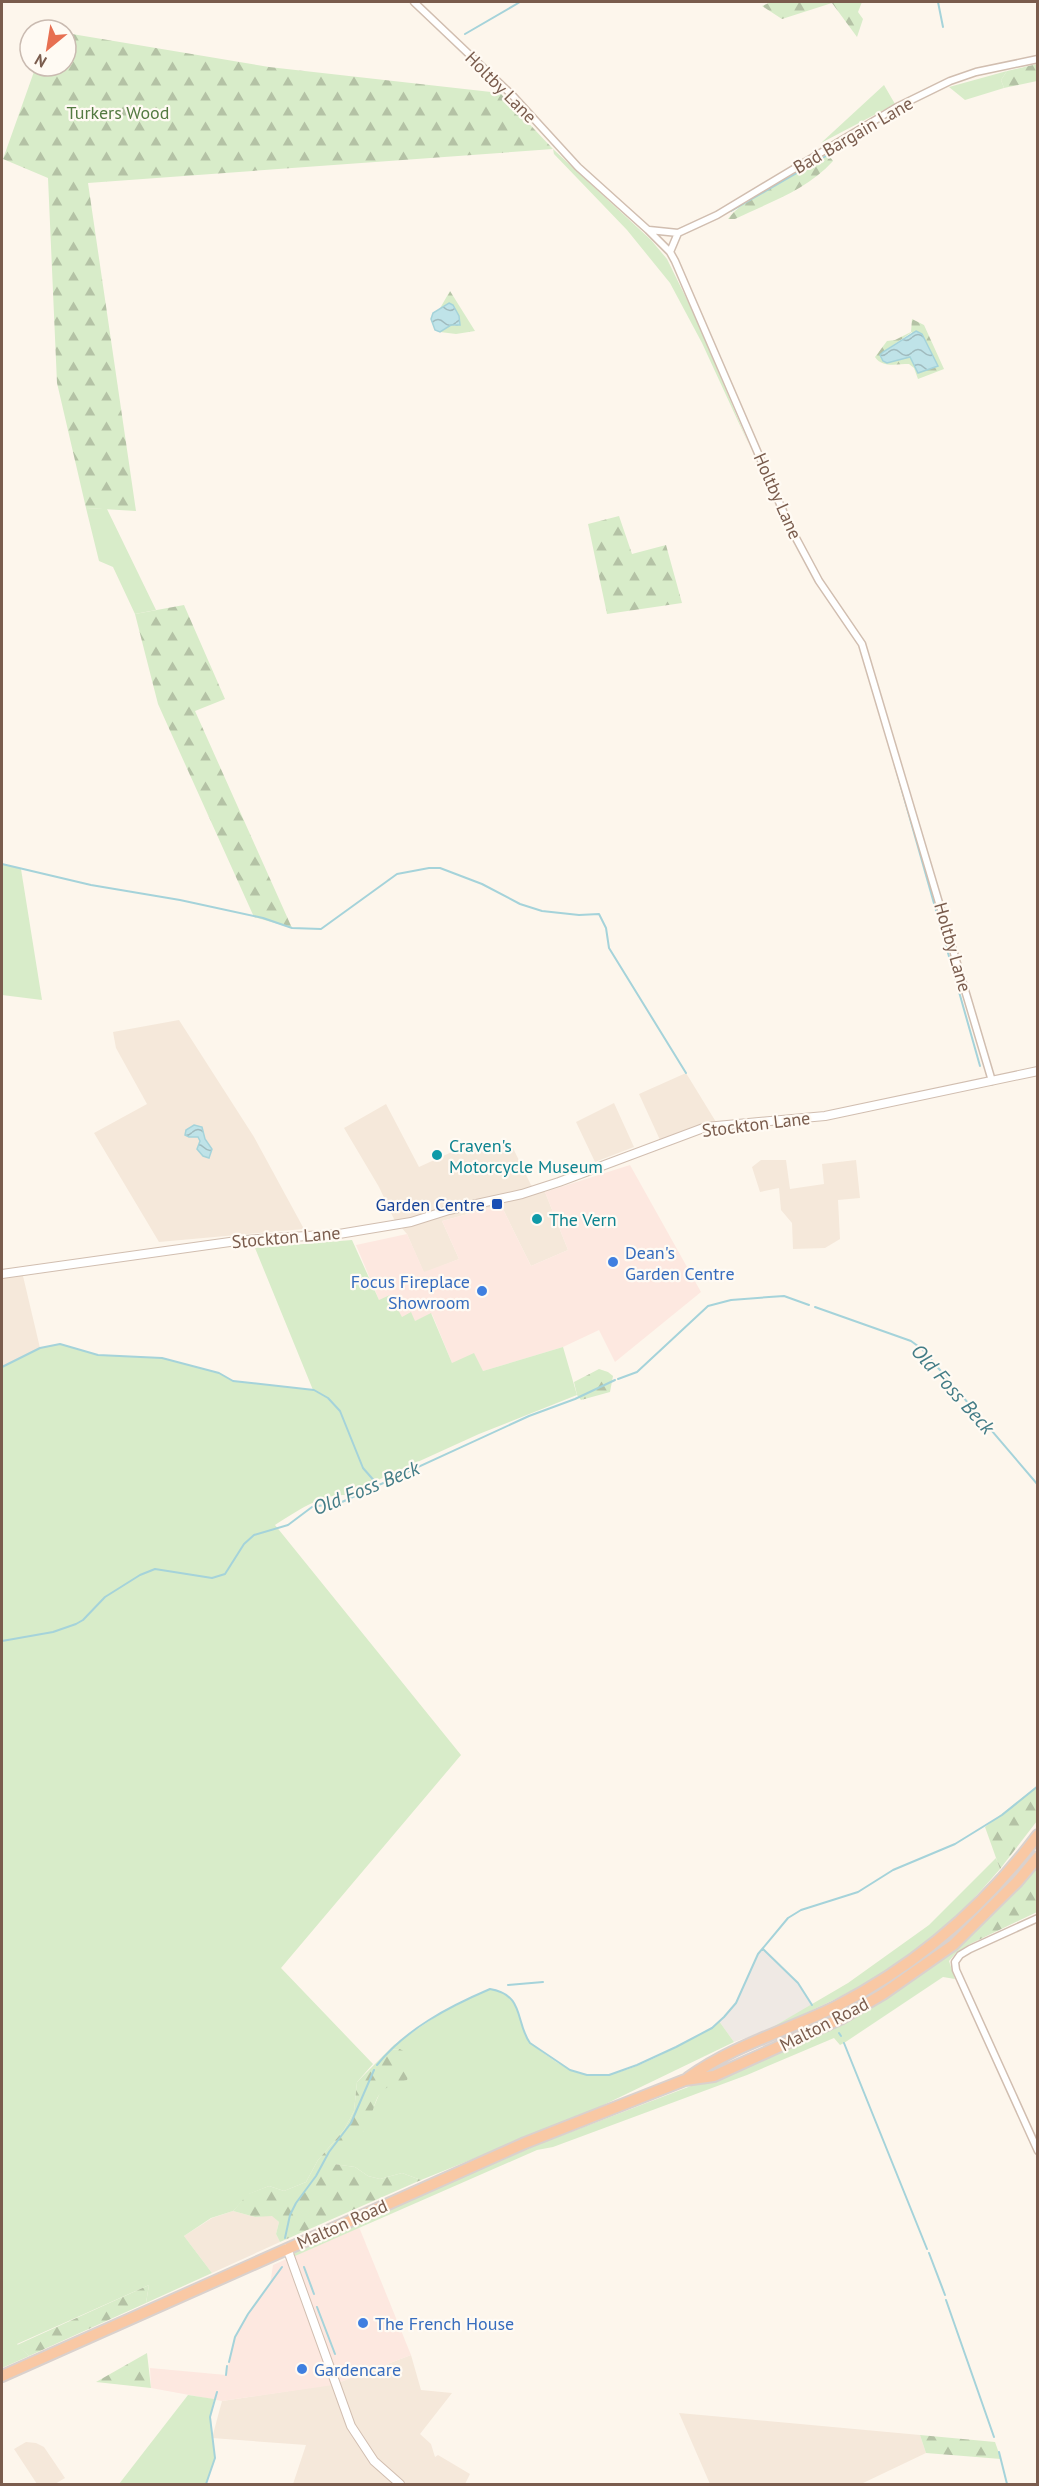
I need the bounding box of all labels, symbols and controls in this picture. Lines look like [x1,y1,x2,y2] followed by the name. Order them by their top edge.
[18,18,78,78] north arrow
[460,46,542,128] street label: Holtby Lane
[31,50,50,72] text: N
[789,91,917,179] street label: Bad Bargain Lane
[67,101,169,124] park label: Turkers Wood
[749,449,807,543] street label: Holtby Lane
[929,900,977,994] street label: Holtby Lane
[701,1106,811,1142] street label: Stockton Lane
[449,1134,603,1178] place label: Craven's Motorcycle Museum
[430,1148,444,1162] marker: Craven's Motorcycle Museum
[375,1193,485,1216] place label: Garden Centre
[490,1197,504,1211] marker: Garden Centre
[549,1208,617,1231] place label: The Vern
[530,1212,544,1226] marker: The Vern
[231,1221,341,1253] street label: Stockton Lane
[625,1241,735,1285] place label: Dean's Garden Centre
[606,1255,620,1269] marker: Dean's Garden Centre
[351,1270,470,1314] place label: Focus Fireplace Showroom
[475,1284,489,1298] marker: Focus Fireplace Showroom
[906,1338,1001,1440] water label: Old Foss Beck
[309,1454,424,1521] water label: Old Foss Beck
[776,1992,872,2056] street label: Malton Road
[293,2194,391,2254] street label: Malton Road
[375,2312,514,2335] place label: The French House
[356,2316,370,2330] marker: The French House
[314,2358,401,2381] place label: Gardencare
[295,2362,309,2376] marker: Gardencare

